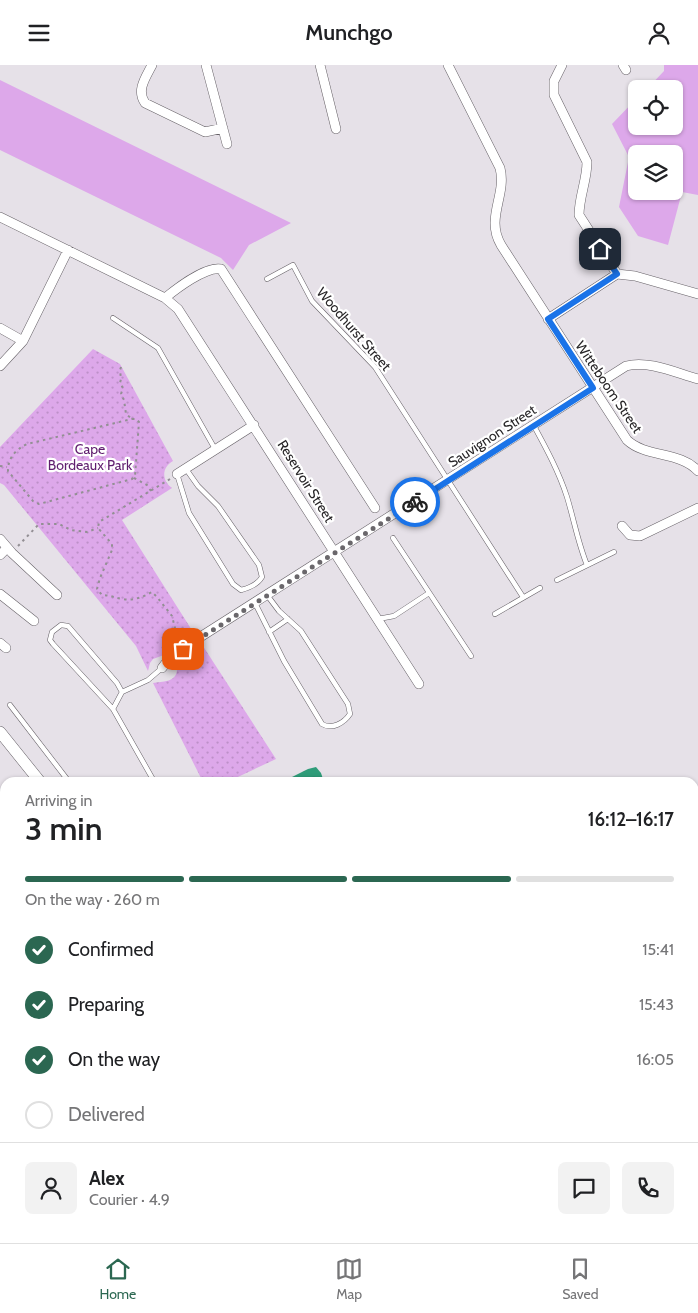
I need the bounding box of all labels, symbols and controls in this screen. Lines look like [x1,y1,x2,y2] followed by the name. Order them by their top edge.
[25,19,53,47] icon: menu
[305,19,393,46] text: Munchgo
[645,19,673,47] icon: person
[628,80,683,200] map controls
[628,80,683,135] button: locate
[628,145,683,200] button: layers
[579,228,621,270] pin
[586,235,614,263] icon: home
[313,284,395,375] street label: Woodhurst Street
[572,337,647,437] street label: Witteboom Street
[445,401,540,471] street label: Sauvignon Street
[274,436,339,526] street label: Reservoir Street
[48,440,133,474] park label: Cape Bordeaux Park
[390,477,440,527] courier
[401,488,429,516] icon: bike
[162,628,204,670] pin
[169,635,197,663] icon: bag
[25,791,92,810] text: Arriving in
[588,808,674,831] text: 16:12–16:17
[25,809,102,848] text: 3 min
[25,890,160,909] text: On the way · 260 m
[25,936,53,964] icon: check
[68,938,154,961] text: Confirmed
[642,940,674,959] text: 15:41
[25,991,53,1019] icon: check
[68,993,144,1016] text: Preparing
[639,995,674,1014] text: 15:43
[25,1046,53,1074] icon: check
[68,1048,160,1071] text: On the way
[637,1050,674,1069] text: 16:05
[68,1103,145,1126] text: Delivered
[25,1162,77,1214] button: person
[558,1162,610,1214] button: chat
[622,1162,674,1214] button: phone
[89,1167,125,1190] text: Alex
[89,1190,170,1209] text: Courier · 4.9
[99,1255,136,1303] tab: Home
[335,1255,363,1303] tab: Map
[562,1255,599,1303] tab: Saved

